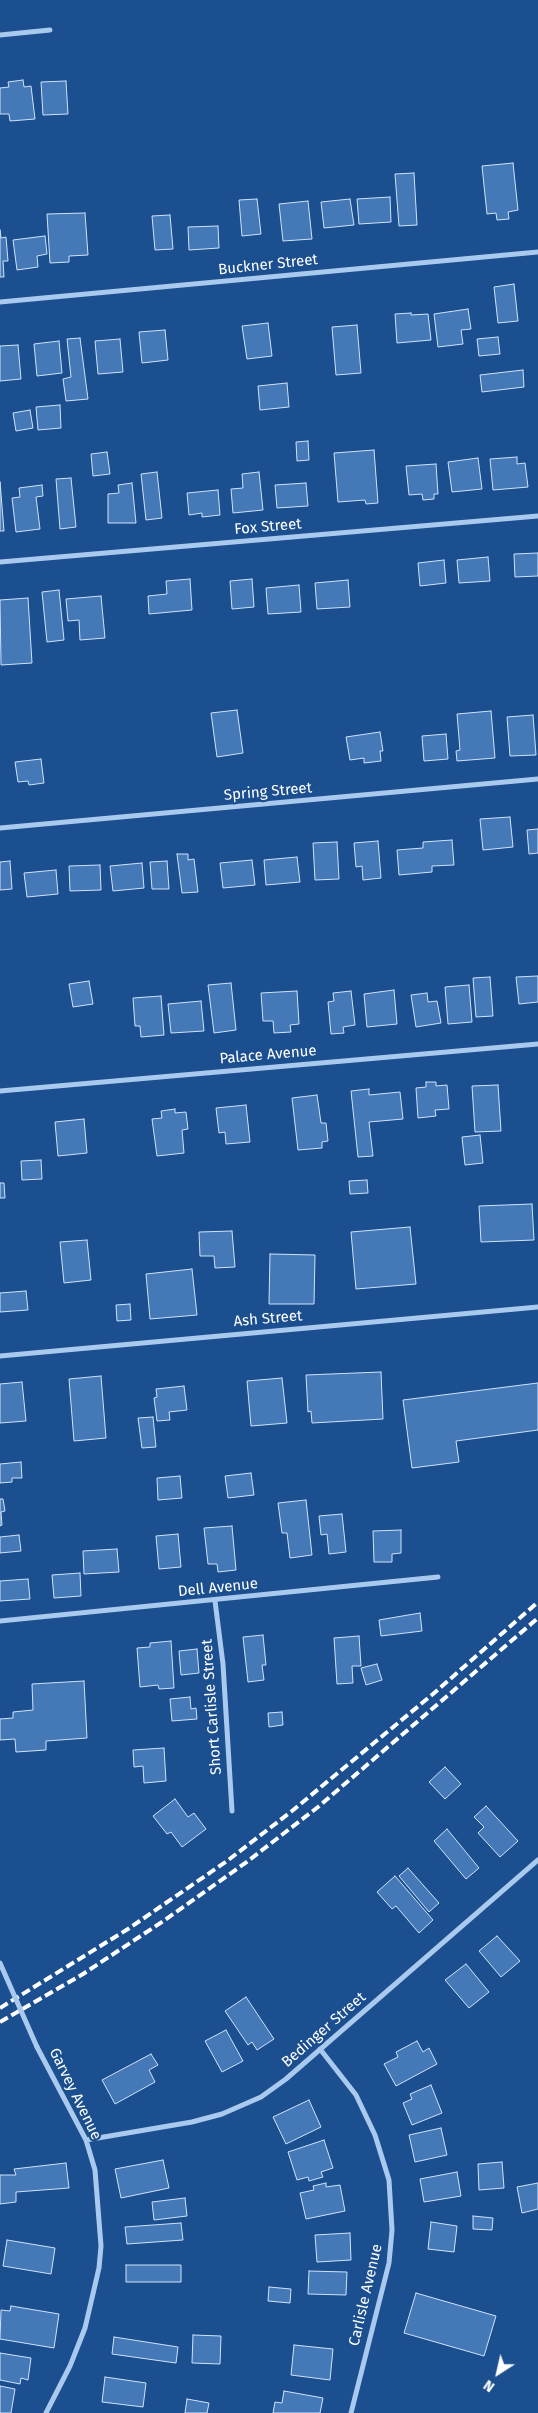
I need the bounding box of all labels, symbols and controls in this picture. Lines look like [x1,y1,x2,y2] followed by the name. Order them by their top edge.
[217,251,319,279] street label: Buckner Street
[234,515,302,539] street label: Fox Street
[223,779,313,805] street label: Spring Street
[219,1042,317,1068] street label: Palace Avenue
[233,1307,303,1331] street label: Ash Street
[177,1575,259,1601] street label: Dell Avenue
[198,1639,226,1775] street label: Short Carlisle Street
[278,1989,370,2071] street label: Bedinger Street
[45,2045,105,2143] street label: Garvey Avenue
[346,2242,386,2348] street label: Carlisle Avenue
[473,2348,523,2398] north arrow
[480,2376,498,2395] text: N

